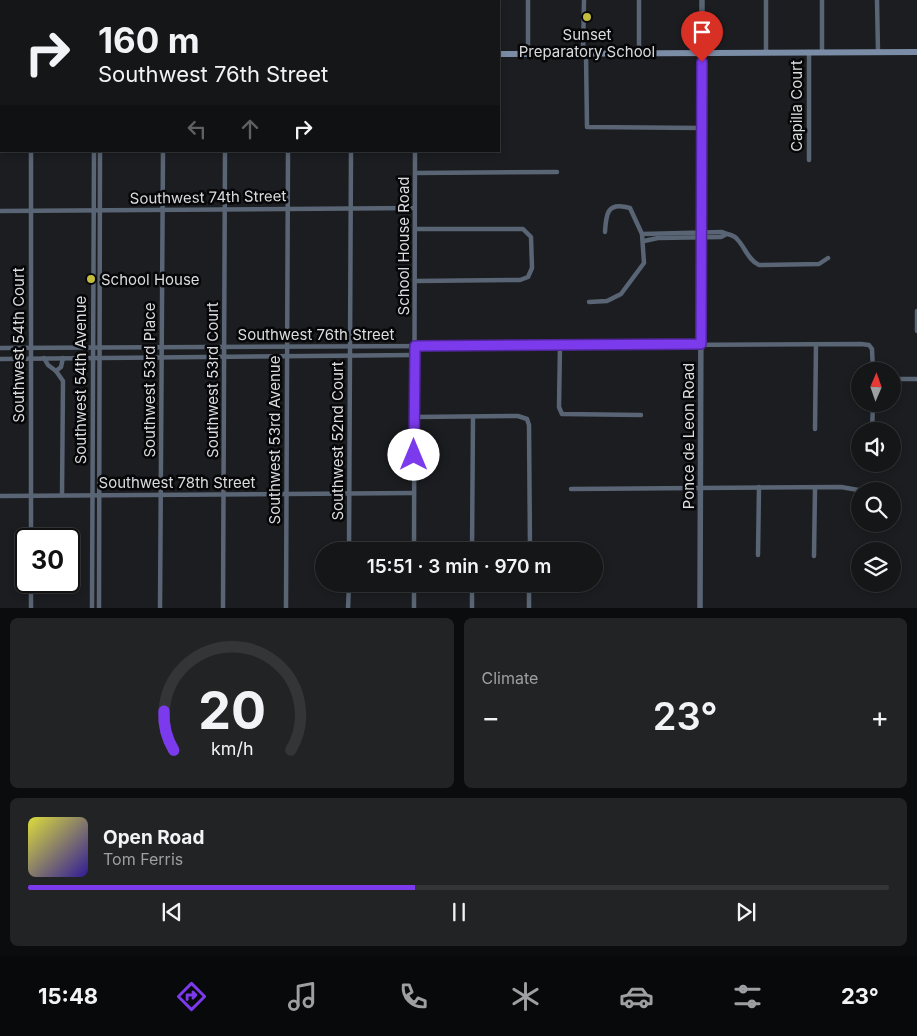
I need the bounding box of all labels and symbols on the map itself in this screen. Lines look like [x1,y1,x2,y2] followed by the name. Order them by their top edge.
[581,11,593,23] marker: Sunset Preparatory School
[681,11,723,62] pin
[519,25,655,61] place label: Sunset Preparatory School
[787,60,806,152] street label: Capilla Court
[394,177,413,315] street label: School House Road
[130,186,287,208] street label: Southwest 74th Street
[9,267,28,423] street label: Southwest 54th Court
[101,270,200,289] place label: School House
[85,273,97,285] marker: School House
[71,296,90,464] street label: Southwest 54th Avenue
[140,302,159,458] street label: Southwest 53rd Place
[203,302,222,458] street label: Southwest 53rd Court
[238,325,395,344] street label: Southwest 76th Street
[265,356,284,524] street label: Southwest 53rd Avenue
[328,361,347,521] street label: Southwest 52nd Court
[851,362,901,412] north arrow
[679,363,698,509] street label: Ponce de Leon Road
[387,428,439,480] position arrow
[99,473,256,492] street label: Southwest 78th Street
[15,528,80,593] speed limit sign: 30

